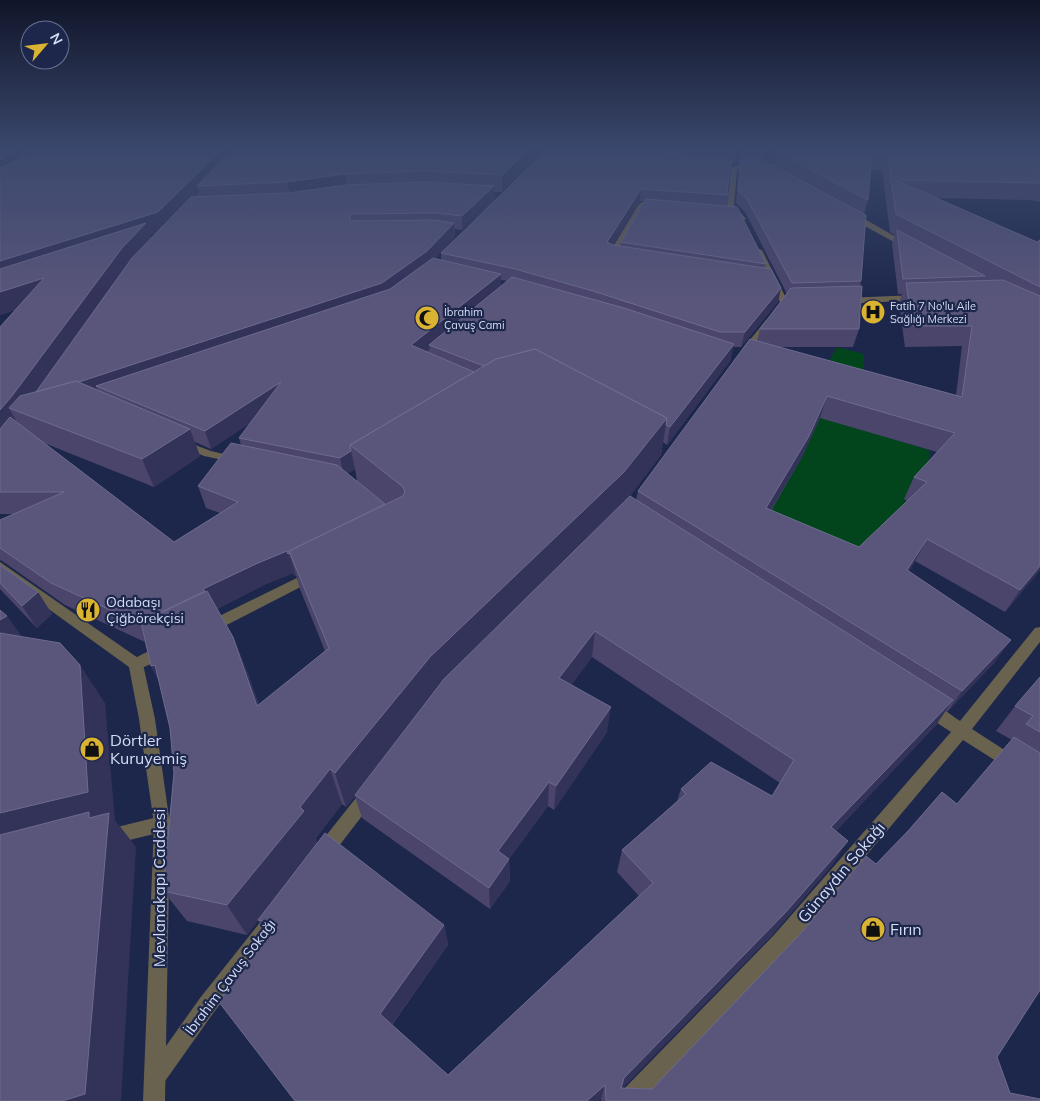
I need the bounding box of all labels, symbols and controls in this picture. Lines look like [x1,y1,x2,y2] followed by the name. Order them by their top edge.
[20,20,70,70] north arrow
[46,30,67,48] text: N
[860,299,886,325] hospital icon: Fatih 7 No'lu Aile Sağlığı Merkezi
[890,299,976,326] place label: Fatih 7 No'lu Aile Sağlığı Merkezi
[414,305,440,331] mosque icon: İbrahim Çavuş Cami
[444,305,505,332] place label: İbrahim Çavuş Cami
[106,593,184,627] place label: Odabaşı Çiğbörekçisi
[75,597,101,623] restaurant icon: Odabaşı Çiğbörekçisi
[110,730,187,768] place label: Dörtler Kuruyemiş
[79,736,105,762] shop icon: Dörtler Kuruyemiş
[149,809,169,967] street label: Mevlanakapı Caddesi
[793,818,889,926] street label: Günaydın Sokağı
[180,915,280,1039] street label: İbrahim Çavuş Sokağı
[860,916,886,942] shop icon: Fırın
[890,919,922,939] place label: Fırın

